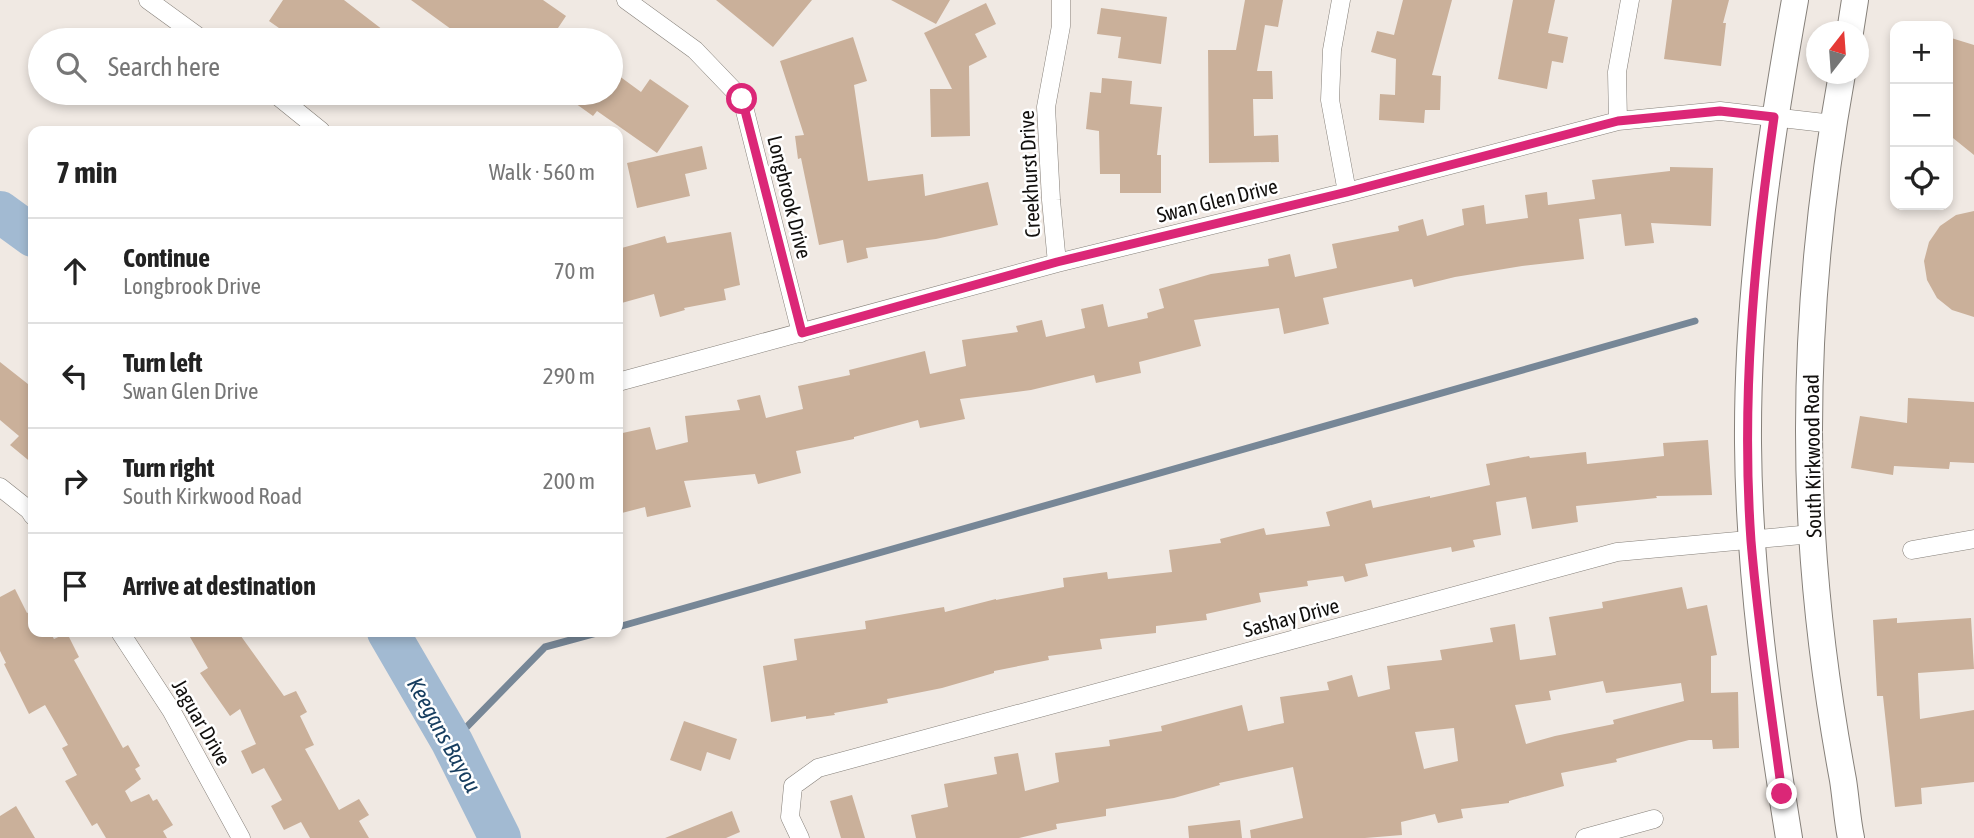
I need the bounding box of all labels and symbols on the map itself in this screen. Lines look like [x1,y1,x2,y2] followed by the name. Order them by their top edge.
[1806,21,1869,84] north arrow
[726,83,757,114] route start
[1014,110,1044,238] street label: Creekhurst Drive
[763,133,817,261] street label: Longbrook Drive
[1154,173,1280,227] street label: Swan Glen Drive
[1799,374,1825,538] street label: South Kirkwood Road
[1240,593,1342,641] street label: Sashay Drive
[402,673,486,797] water label: Keegans Bayou
[168,675,236,769] street label: Jaguar Drive
[1766,778,1797,809] route end

